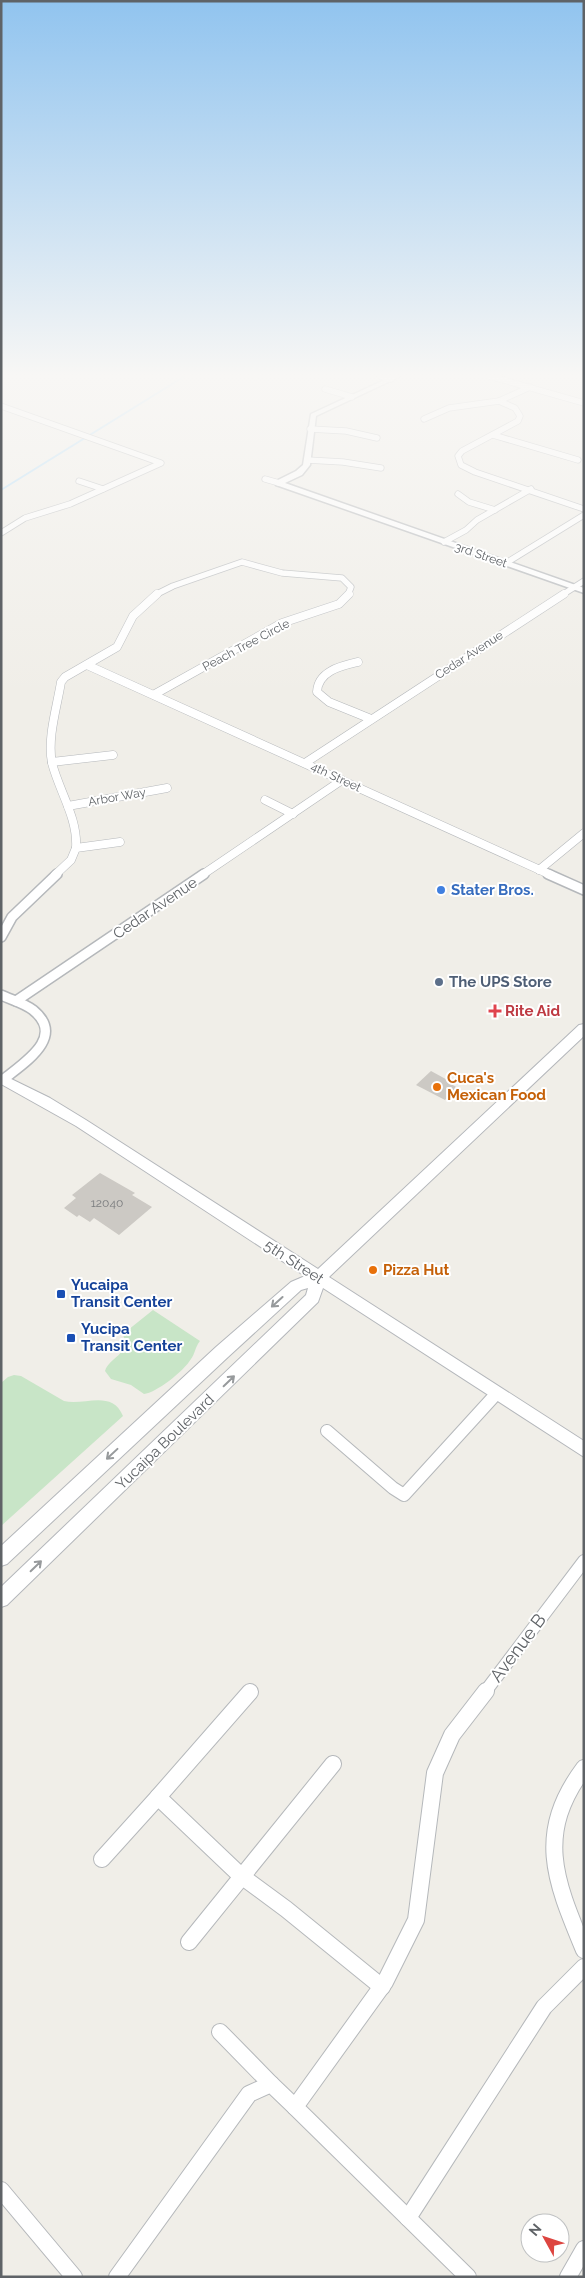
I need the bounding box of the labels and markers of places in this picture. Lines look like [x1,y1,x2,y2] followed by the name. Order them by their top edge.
[451,881,534,899] place label: Stater Bros.
[435,884,447,896] marker: Stater Bros.
[449,973,552,991] place label: The UPS Store
[433,976,445,988] marker: The UPS Store
[505,1002,560,1020] place label: Rite Aid
[489,1005,501,1017] marker: Rite Aid
[447,1069,546,1104] place label: Cuca's Mexican Food
[431,1081,443,1093] marker: Cuca's Mexican Food
[383,1261,450,1279] place label: Pizza Hut
[367,1264,379,1276] marker: Pizza Hut
[71,1276,172,1311] place label: Yucaipa Transit Center
[55,1288,67,1300] marker: Yucaipa Transit Center
[81,1320,182,1355] place label: Yucipa Transit Center
[65,1332,77,1344] marker: Yucipa Transit Center

